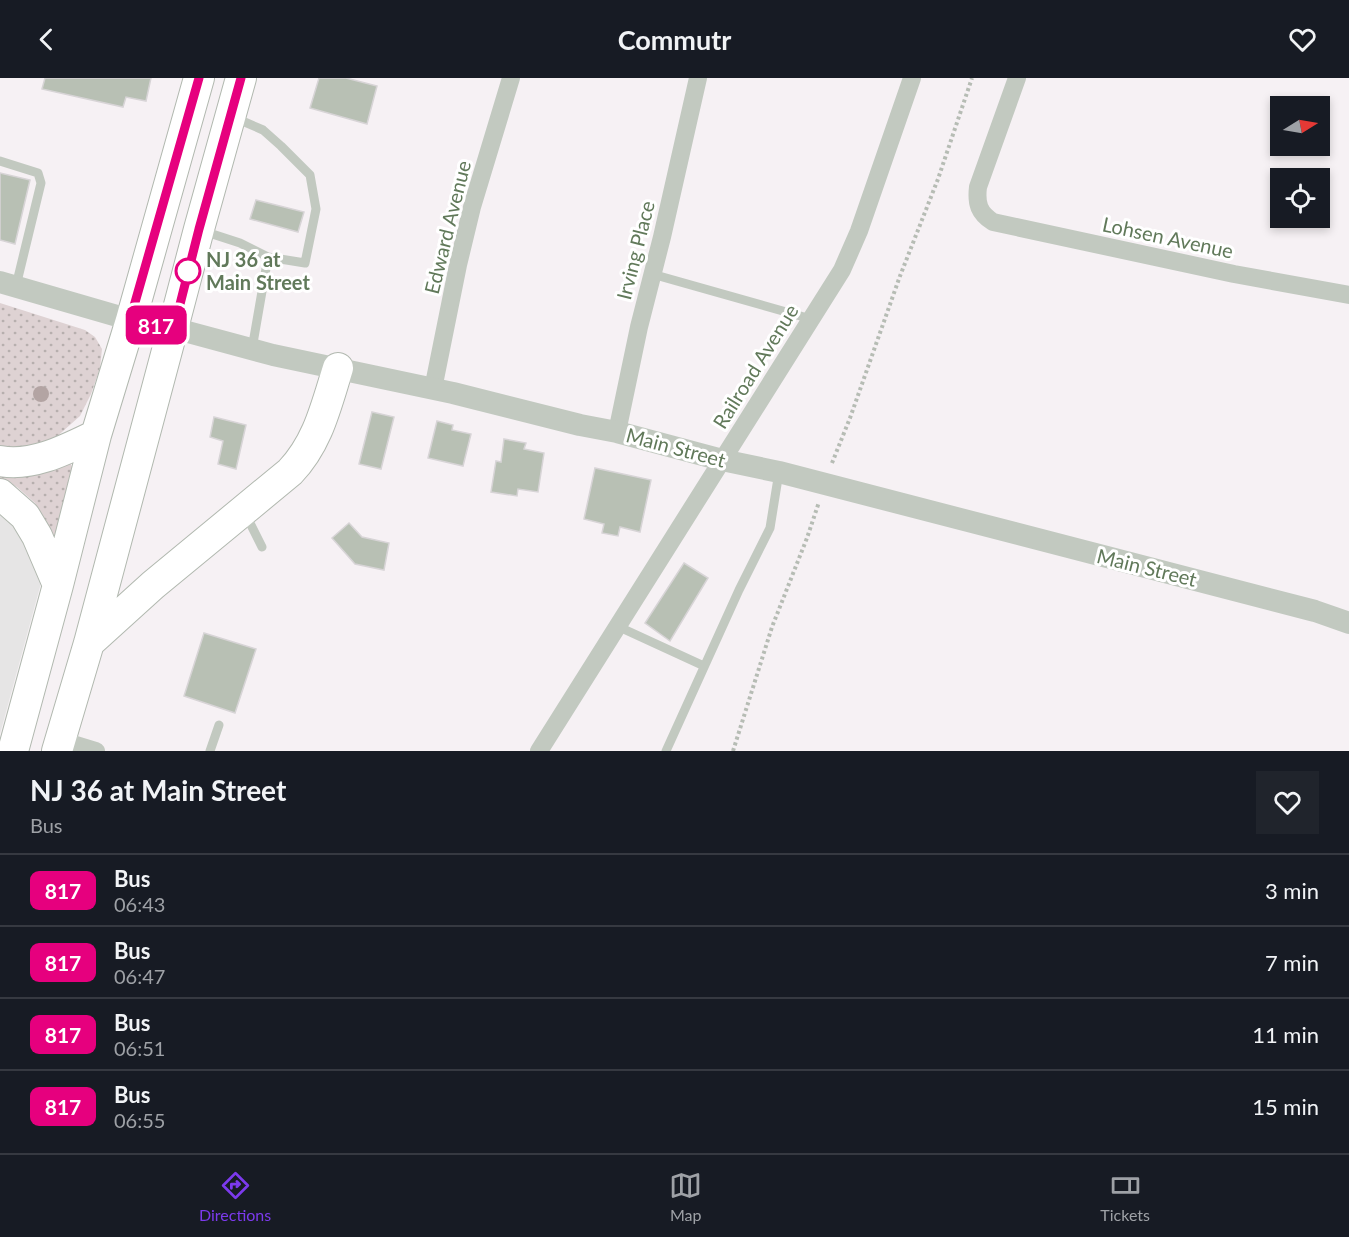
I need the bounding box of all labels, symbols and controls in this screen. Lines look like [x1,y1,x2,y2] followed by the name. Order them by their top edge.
[30,23,63,56] icon: back
[618,23,731,56] text: Commutr
[1286,23,1319,56] icon: heart
[1270,96,1330,156] north arrow
[1270,96,1330,228] map controls
[419,158,475,296] street label: Edward Avenue
[1270,168,1330,228] button: locate
[611,198,659,302] street label: Irving Place
[1100,211,1236,263] street label: Lohsen Avenue
[206,247,310,294] place label: NJ 36 at Main Street
[175,258,201,284] marker: NJ 36 at Main Street
[707,299,803,433] street label: Railroad Avenue
[122,306,190,344] line badge: 817
[138,313,174,338] text: 817
[624,422,728,472] street label: Main Street
[1095,543,1199,591] street label: Main Street
[1256,771,1319,834] button: heart
[30,773,286,807] text: NJ 36 at Main Street
[30,813,63,837] text: Bus
[114,865,150,892] text: Bus
[1265,877,1319,904] text: 3 min
[45,878,81,903] text: 817
[114,892,165,916] text: 06:43
[114,937,150,964] text: Bus
[1265,949,1319,976] text: 7 min
[45,950,81,975] text: 817
[114,964,165,988] text: 06:47
[114,1009,150,1036] text: Bus
[1252,1021,1319,1048] text: 11 min
[45,1022,81,1047] text: 817
[114,1036,165,1060] text: 06:51
[114,1081,150,1108] text: Bus
[1252,1093,1319,1120] text: 15 min
[45,1094,81,1119] text: 817
[114,1108,165,1132] text: 06:55
[199,1169,271,1224] tab: Directions
[669,1169,702,1224] tab: Map
[1100,1169,1150,1224] tab: Tickets

